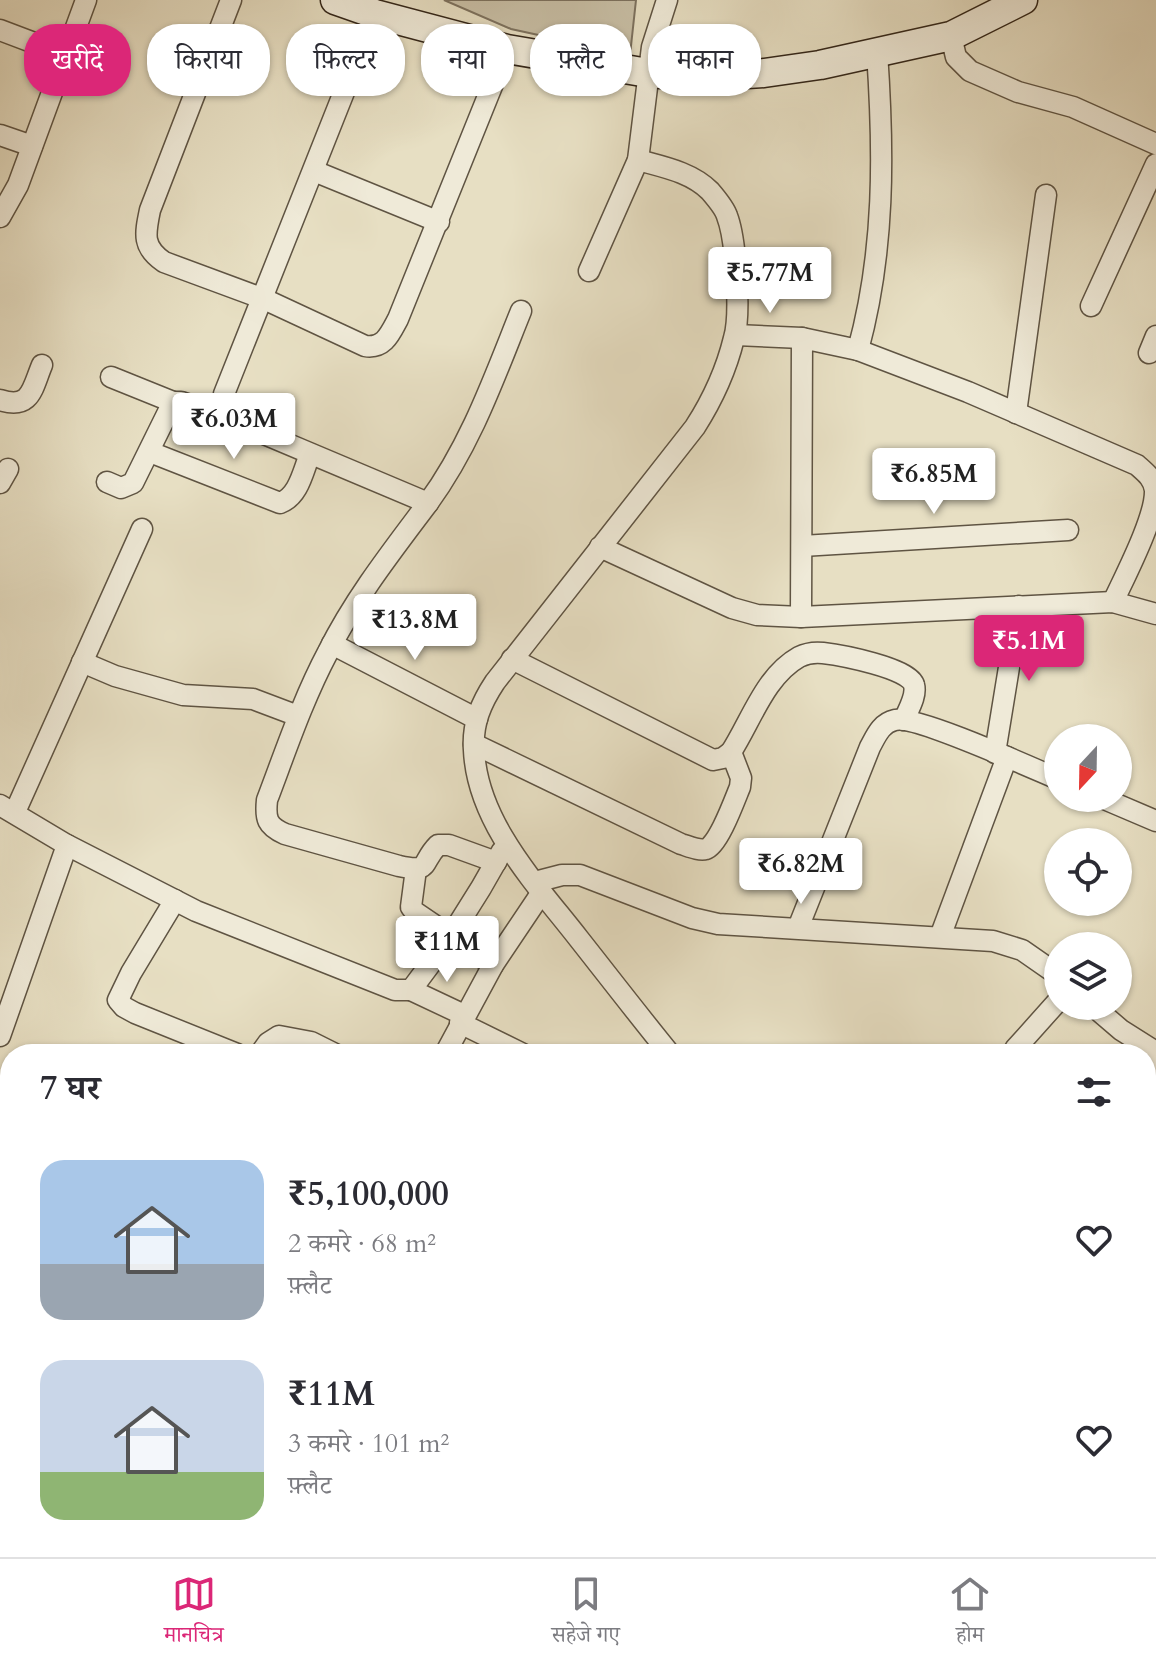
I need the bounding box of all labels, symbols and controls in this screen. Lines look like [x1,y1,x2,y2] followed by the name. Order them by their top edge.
[24,24,131,96] chip: खरीदें
[147,24,270,96] chip: किराया
[286,24,405,96] chip: फ़िल्टर
[421,24,514,96] chip: नया
[530,24,632,96] chip: फ़्लैट
[648,24,761,96] chip: मकान
[705,247,835,315] pin: ₹5.77M
[726,255,814,290] text: ₹5.77M
[169,393,299,461] pin: ₹6.03M
[190,401,278,436] text: ₹6.03M
[869,448,999,516] pin: ₹6.85M
[890,456,978,491] text: ₹6.85M
[350,594,480,662] pin: ₹13.8M
[371,602,459,637] text: ₹13.8M
[973,615,1085,683] pin: ₹5.1M
[992,623,1066,658] text: ₹5.1M
[1044,724,1132,812] north arrow
[1044,724,1132,1020] map controls
[1044,828,1132,916] button: locate
[736,838,866,906] pin: ₹6.82M
[757,846,845,881] text: ₹6.82M
[400,916,494,984] pin: ₹11M
[414,924,480,959] text: ₹11M
[1044,932,1132,1020] button: layers
[40,1065,100,1111] text: 7 घर
[1072,1070,1116,1114] icon: filters
[288,1171,449,1217] text: ₹5,100,000
[104,1192,200,1288] icon: home
[1072,1218,1116,1262] icon: heart
[288,1226,436,1261] text: 2 कमरे · 68 m²
[288,1268,331,1303] text: फ़्लैट
[288,1371,375,1417] text: ₹11M
[104,1392,200,1488] icon: home
[1072,1418,1116,1462] icon: heart
[288,1426,449,1461] text: 3 कमरे · 101 m²
[288,1468,331,1503] text: फ़्लैट
[164,1572,224,1656] tab: मानचित्र
[552,1572,620,1656] tab: सहेजे गए
[948,1572,992,1656] tab: होम

